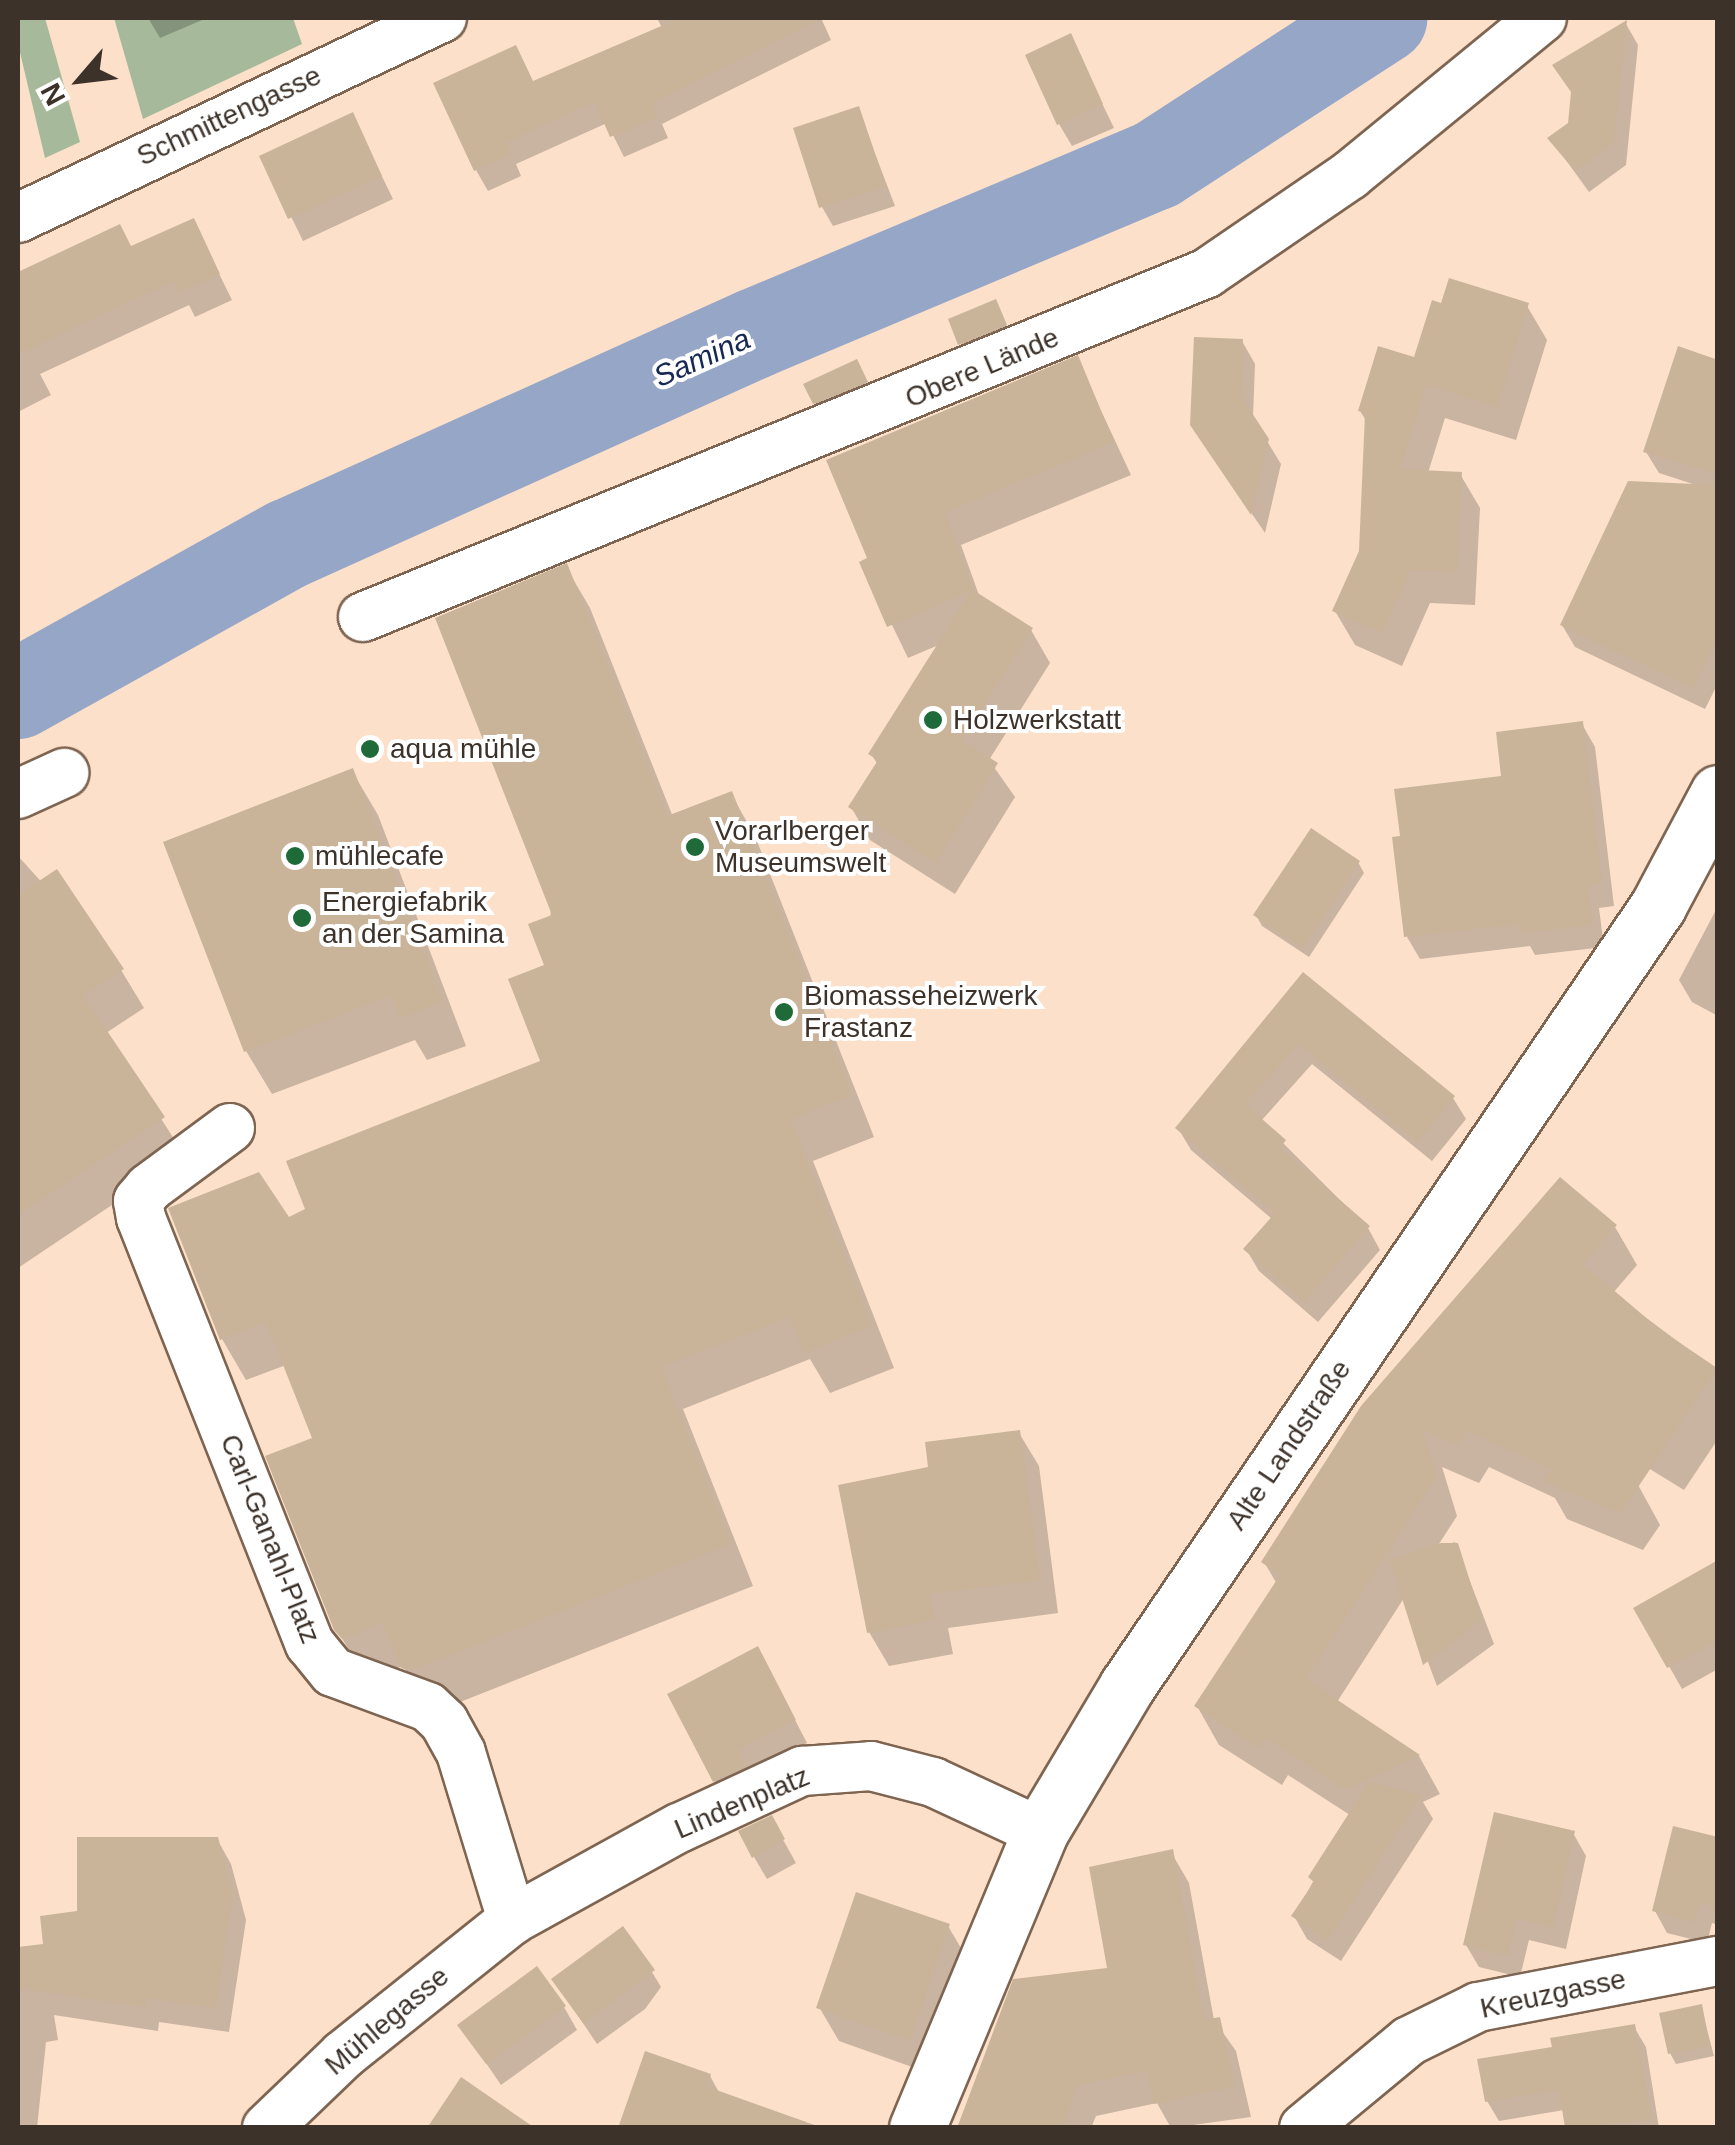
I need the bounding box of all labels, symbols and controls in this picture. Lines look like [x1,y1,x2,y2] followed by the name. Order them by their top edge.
[30,30,130,130] north arrow
[132,59,326,173] street label: Schmittengasse
[35,78,72,111] text: N
[648,321,756,395] water label: Samina
[900,321,1064,415] street label: Obere Lände
[953,703,1121,737] place label: Holzwerkstatt
[922,709,944,731] marker: Holzwerkstatt
[390,732,536,766] place label: aqua mühle
[359,738,381,760] marker: aqua mühle
[715,814,886,880] place label: Vorarlberger Museumswelt
[684,836,706,858] marker: Vorarlberger Museumswelt
[315,839,444,873] place label: mühlecafe
[284,845,306,867] marker: mühlecafe
[322,885,504,951] place label: Energiefabrik an der Samina
[291,907,313,929] marker: Energiefabrik an der Samina
[804,979,1037,1045] place label: Biomasseheizwerk Frastanz
[773,1001,795,1023] marker: Biomasseheizwerk Frastanz
[1220,1354,1358,1536] street label: Alte Landstraße
[213,1430,327,1648] street label: Carl-Ganahl-Platz
[670,1760,814,1846] street label: Lindenplatz
[318,1960,456,2082] street label: Mühlegasse
[1477,1962,1629,2026] street label: Kreuzgasse

